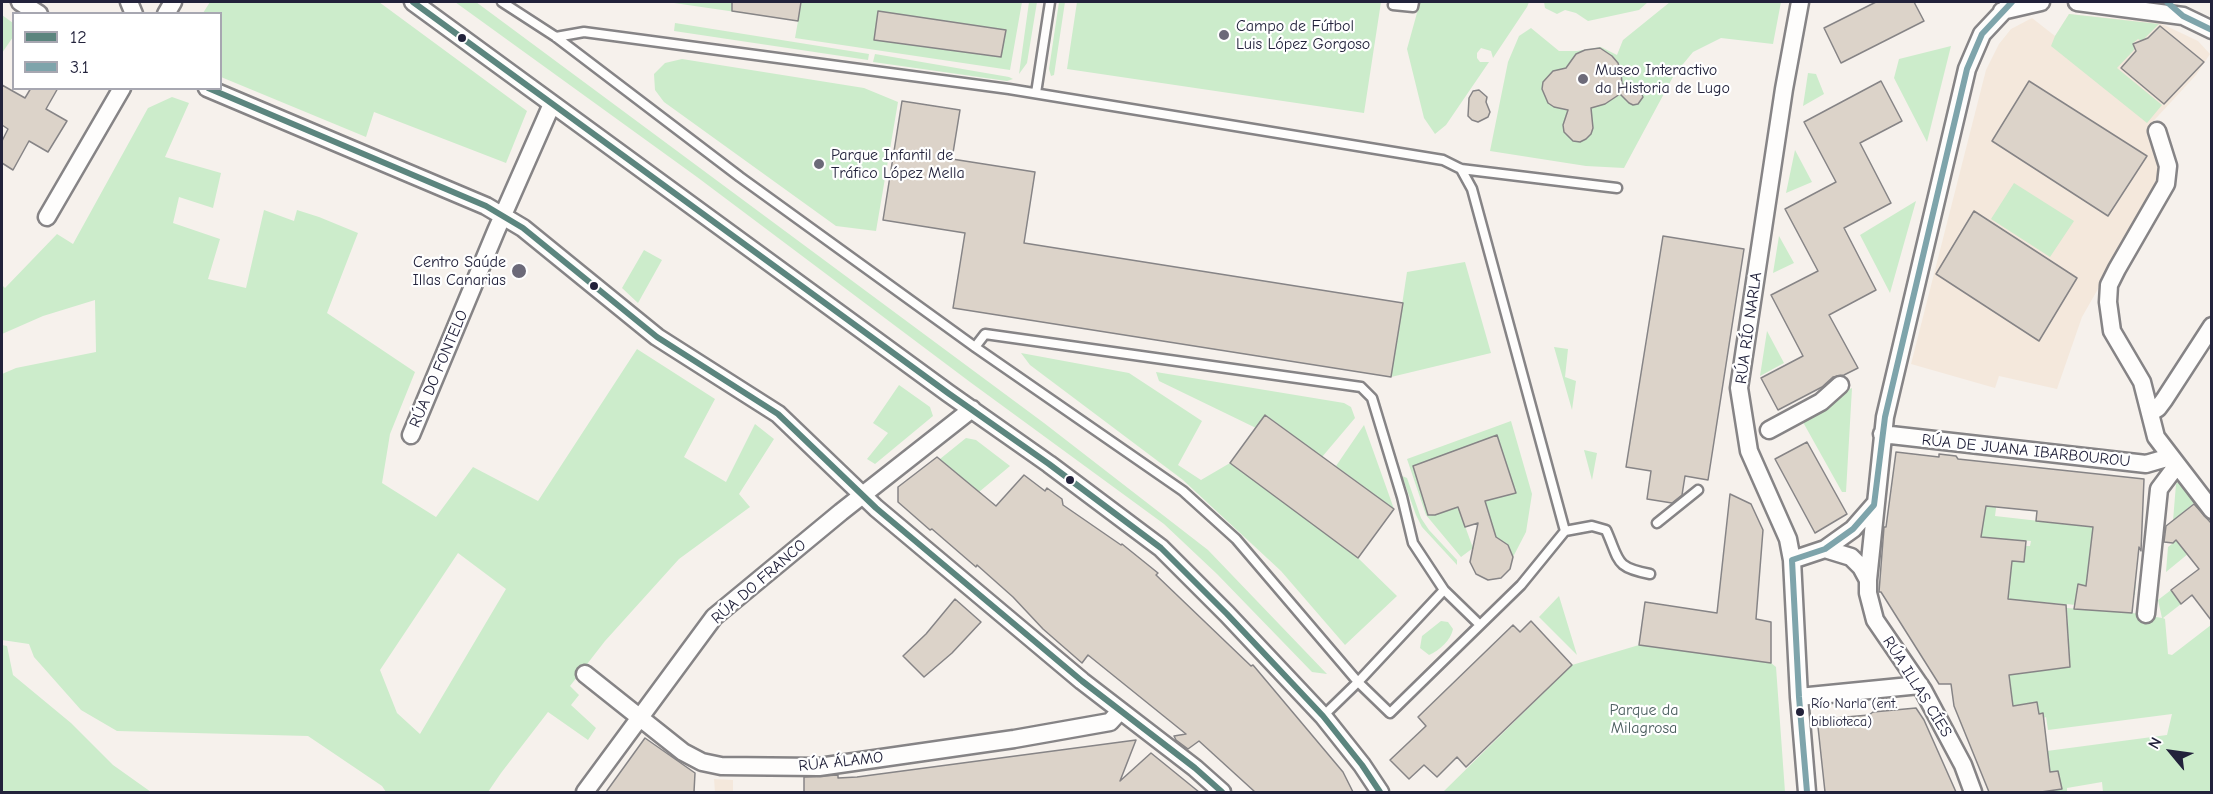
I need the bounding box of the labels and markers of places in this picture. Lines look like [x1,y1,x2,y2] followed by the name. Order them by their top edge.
[1236,16,1370,54] place label: Campo de Fútbol Luis López Gorgoso
[1217,28,1231,42] marker: Campo de Fútbol Luis López Gorgoso
[456,32,468,44] unlabelled marker
[1595,60,1730,98] place label: Museo Interactivo da Historia de Lugo
[1576,72,1590,86] marker: Museo Interactivo da Historia de Lugo
[831,145,965,183] place label: Parque Infantil de Tráfico López Mella
[812,157,826,171] marker: Parque Infantil de Tráfico López Mella
[412,252,506,290] place label: Centro Saúde Illas Canarias
[510,262,528,280] marker: Centro Saúde Illas Canarias
[588,280,600,292] unlabelled marker
[1064,474,1076,486] unlabelled marker
[1811,696,1897,728] place label: Río Narla (ent. biblioteca)
[1794,706,1806,718] marker: Río Narla (ent. biblioteca)

